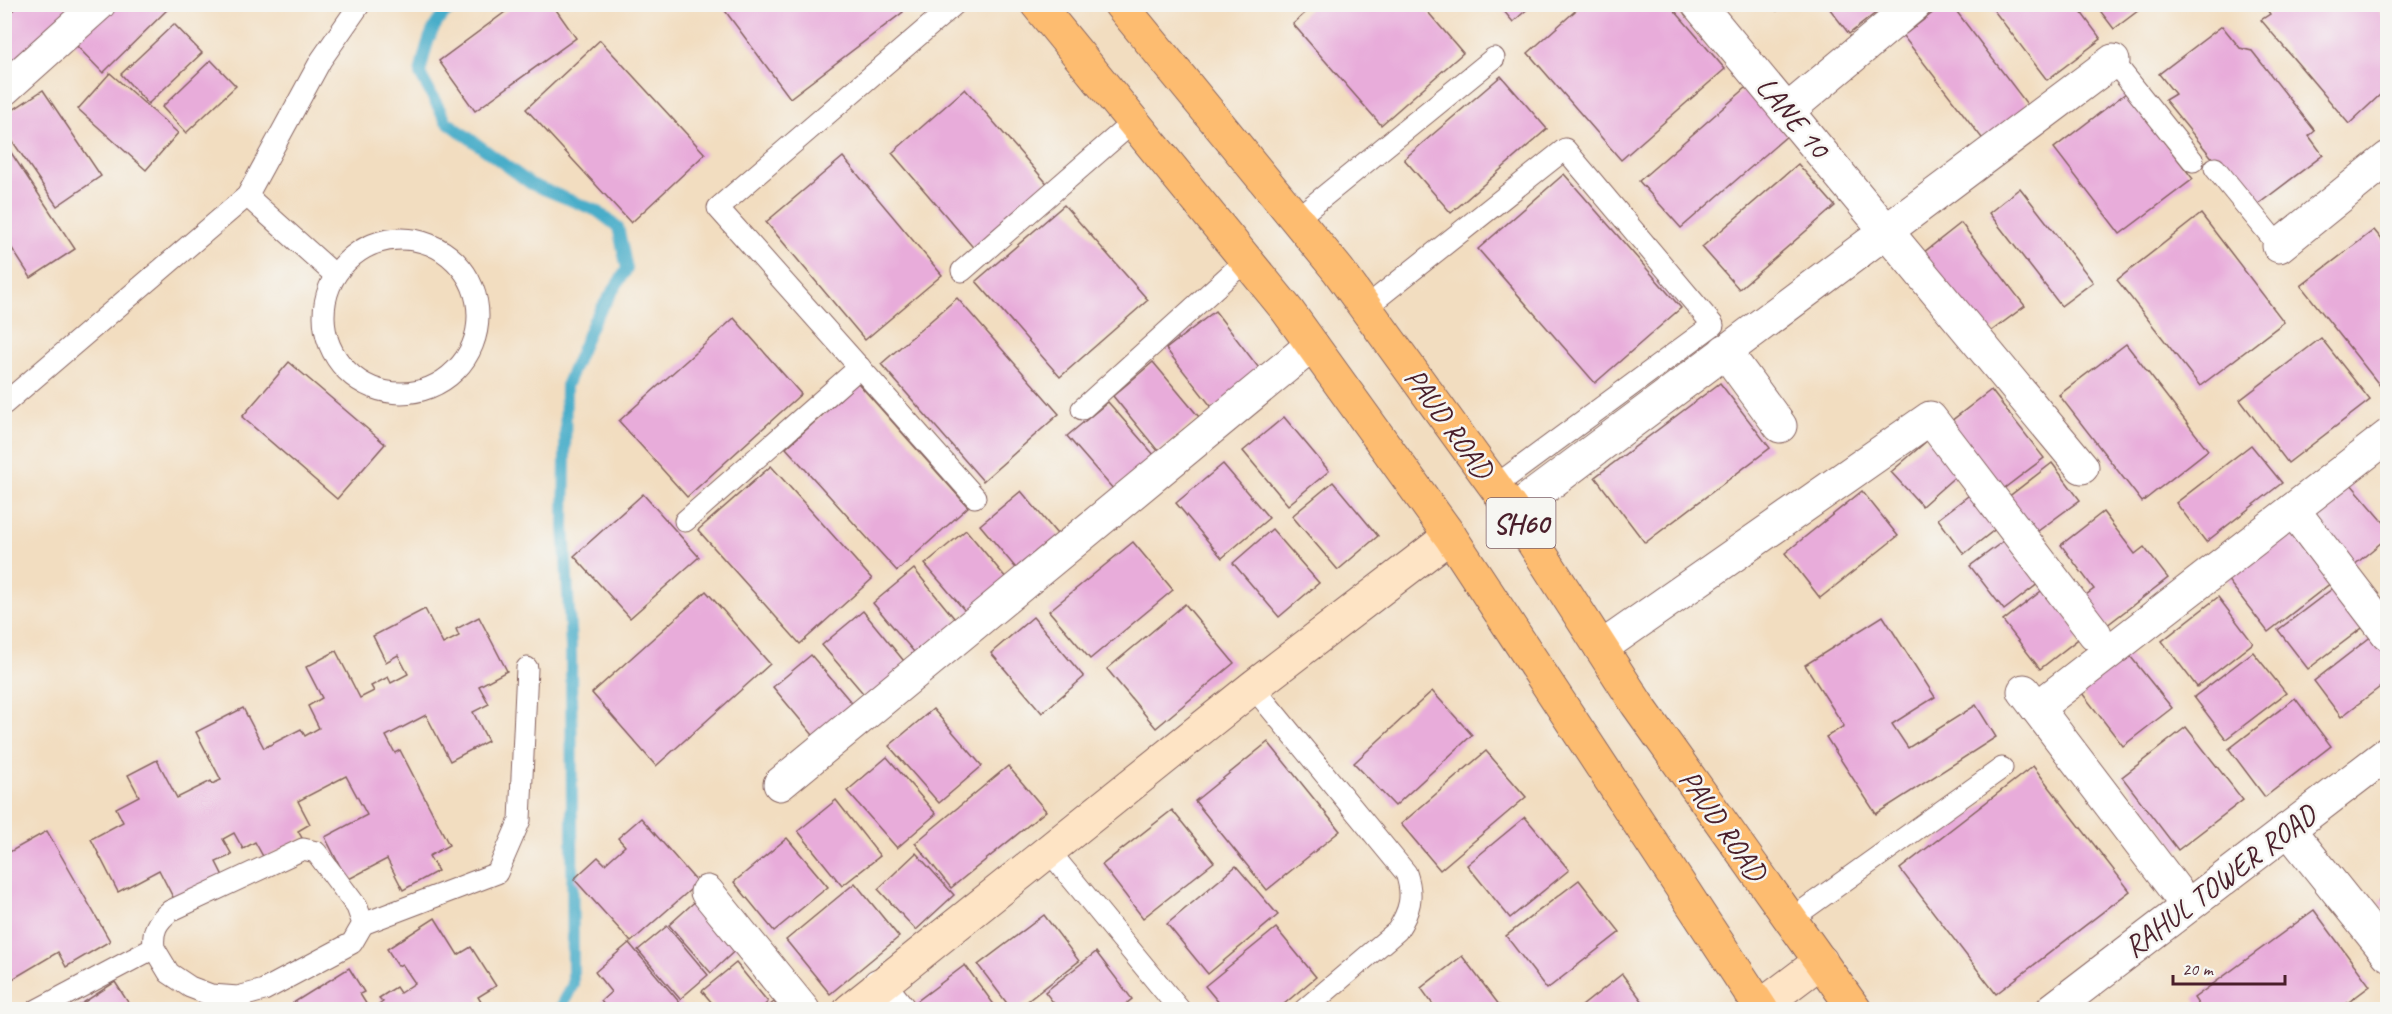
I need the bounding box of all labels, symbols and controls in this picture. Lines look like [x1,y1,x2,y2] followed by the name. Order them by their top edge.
[1748,68,1840,168] street label: LANE 10
[1396,360,1503,488] street label: PAUD ROAD
[1486,498,1556,548] road number: SH60
[1671,762,1777,890] street label: PAUD ROAD
[2116,795,2326,966] street label: RAHUL TOWER ROAD
[2173,948,2286,986] scale bar
[2182,958,2215,980] text: 20 m

